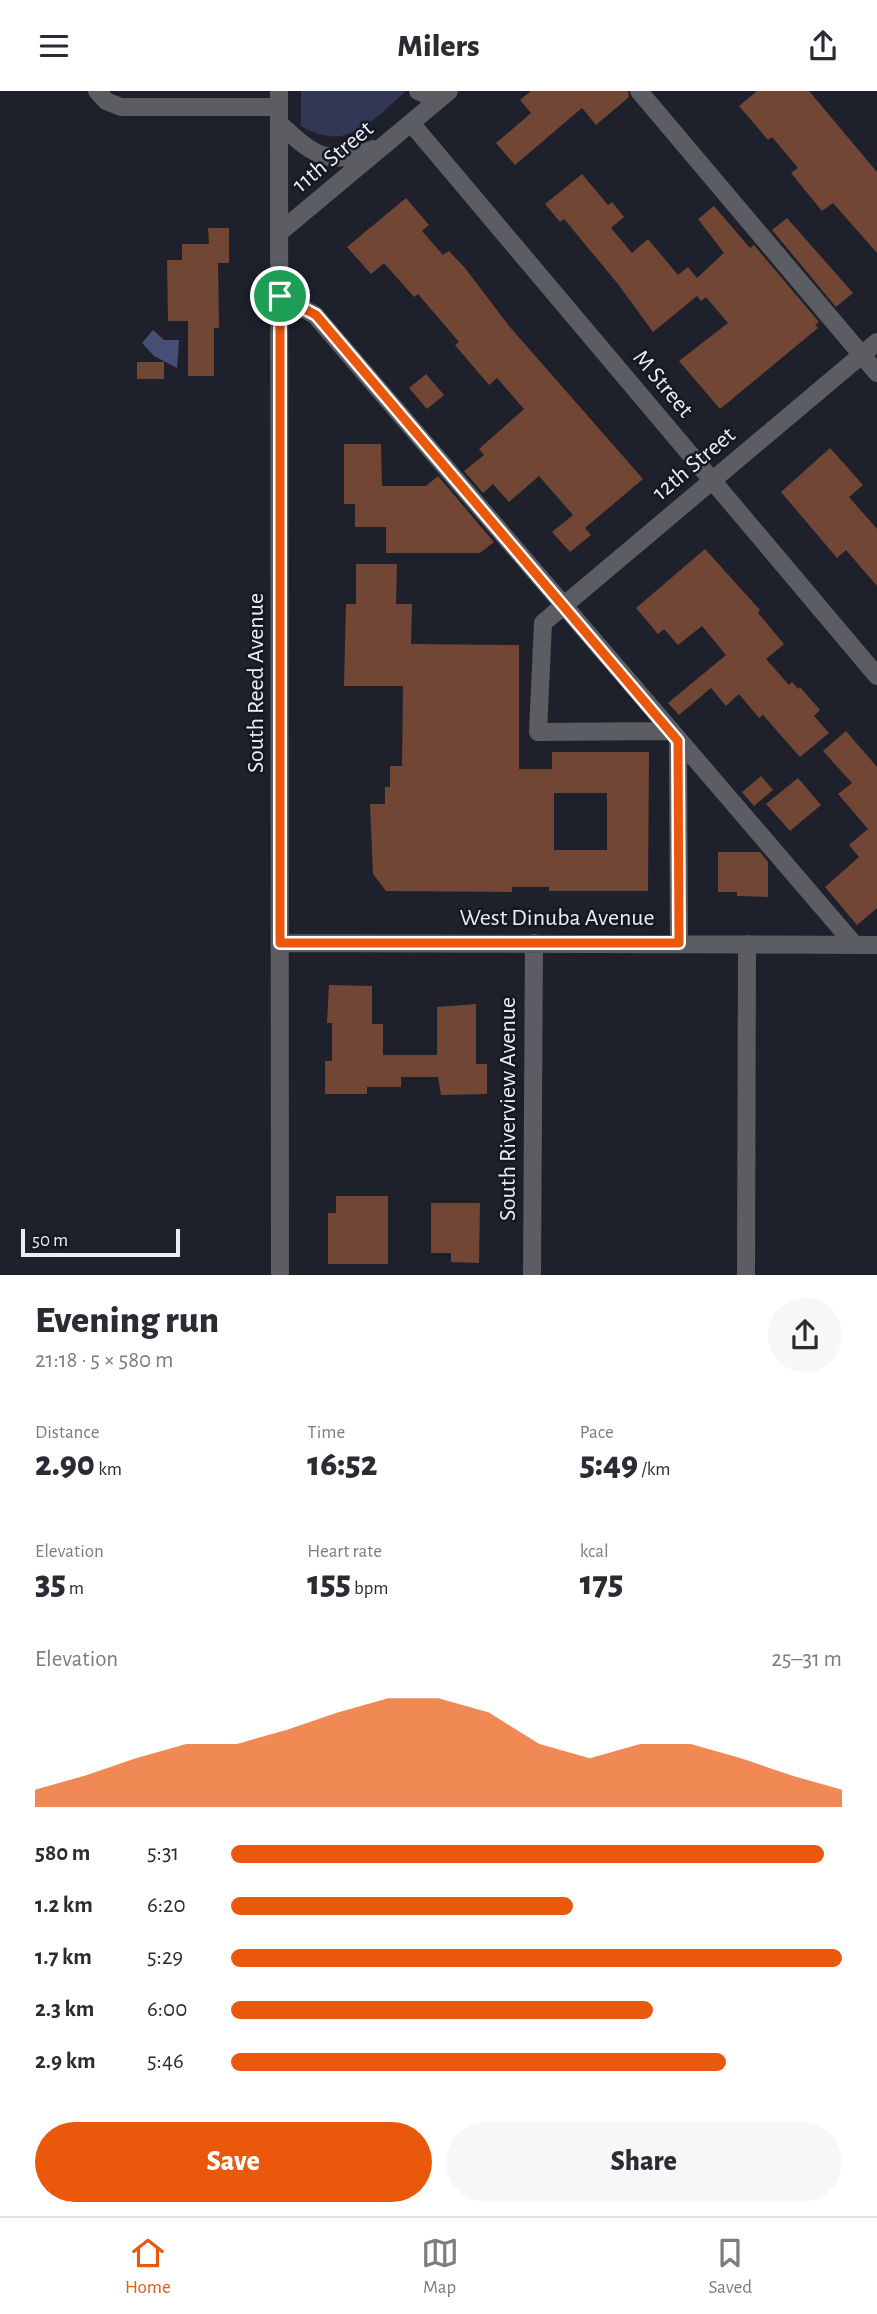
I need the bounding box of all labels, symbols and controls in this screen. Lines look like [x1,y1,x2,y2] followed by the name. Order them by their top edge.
[35,27,73,65] icon: menu
[804,27,842,65] icon: share
[397,30,480,62] text: Milers
[288,116,378,197] street label: 11th Street
[250,266,310,326] pin
[261,277,299,315] icon: arrive
[628,346,698,422] street label: M Street
[648,423,740,505] street label: 12th Street
[244,593,268,773] street label: South Reed Avenue
[459,906,655,930] street label: West Dinuba Avenue
[496,997,520,1221] street label: South Riverview Avenue
[21,1225,180,1257] scale bar
[32,1231,68,1250] text: 50 m
[768,1298,842,1372] button: share
[35,1302,219,1340] text: Evening run
[35,1349,173,1372] text: 21:18 · 5 × 580 m
[35,1423,99,1442] text: Distance
[307,1423,345,1442] text: Time
[580,1423,614,1442] text: Pace
[35,1447,95,1482] text: 2.90
[307,1447,377,1482] text: 16:52
[580,1447,638,1482] text: 5:49
[95,1460,122,1479] text: km
[638,1460,671,1479] text: /km
[35,1542,104,1561] text: Elevation
[307,1542,382,1561] text: Heart rate
[580,1542,609,1561] text: kcal
[35,1566,66,1601] text: 35
[307,1566,351,1601] text: 155
[580,1566,623,1601] text: 175
[66,1579,84,1598] text: m
[351,1579,388,1598] text: bpm
[35,1648,118,1671] text: Elevation
[771,1648,842,1671] text: 25–31 m
[35,1842,90,1865] text: 580 m
[147,1842,179,1865] text: 5:31
[35,1894,93,1917] text: 1.2 km
[147,1894,186,1917] text: 6:20
[35,1946,92,1969] text: 1.7 km
[147,1946,183,1969] text: 5:29
[35,1998,94,2021] text: 2.3 km
[147,1998,187,2021] text: 6:00
[35,2050,96,2073] text: 2.9 km
[147,2050,184,2073] text: 5:46
[35,2122,432,2202] button: Save
[446,2122,842,2202] button: Share
[125,2234,171,2299] tab: Home
[421,2234,459,2299] tab: Map
[709,2234,752,2299] tab: Saved

